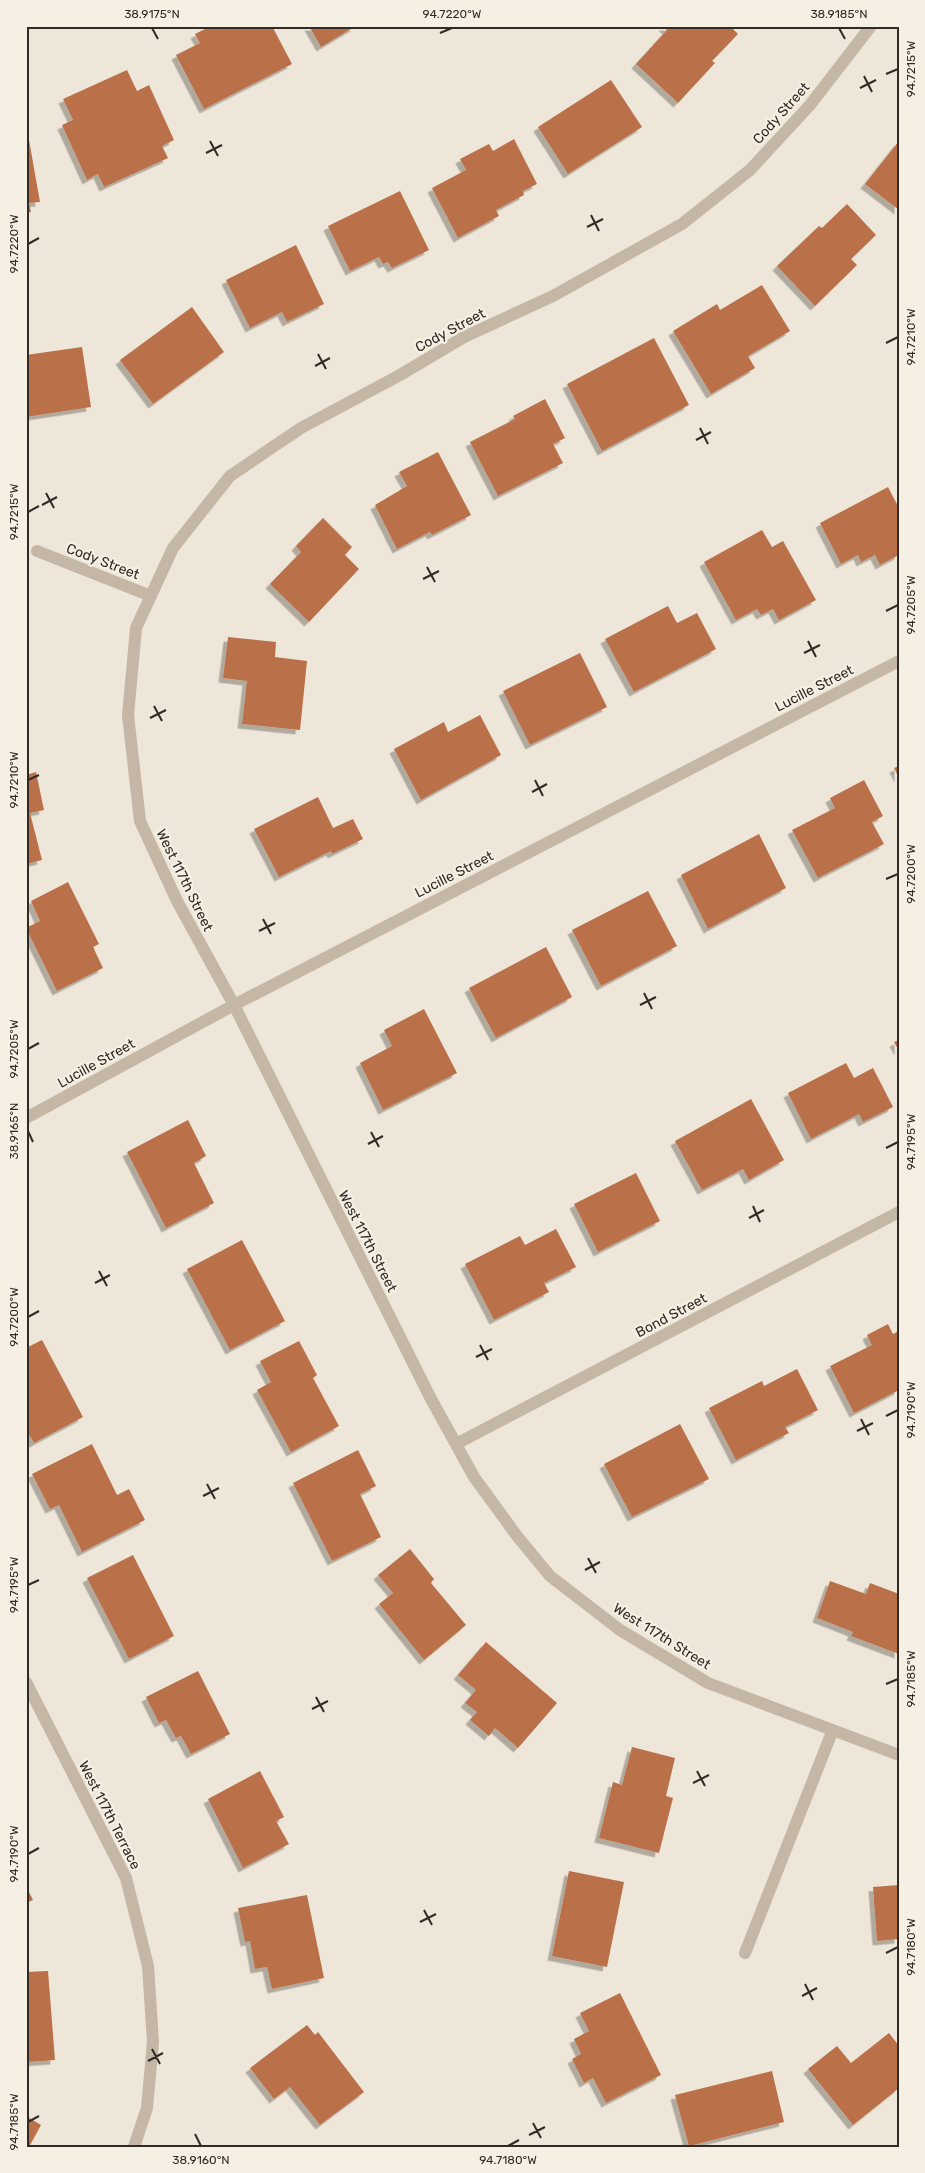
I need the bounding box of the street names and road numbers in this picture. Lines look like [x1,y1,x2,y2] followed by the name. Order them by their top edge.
[749,79,814,148] street label: Cody Street
[412,305,489,356] street label: Cody Street
[64,540,142,583] street label: Cody Street
[772,661,857,715] street label: Lucille Street
[152,826,217,935] street label: West 117th Street
[412,847,497,901] street label: Lucille Street
[55,1035,138,1092] street label: Lucille Street
[335,1188,401,1295] street label: West 117th Street
[633,1289,710,1341] street label: Bond Street
[610,1600,714,1674] street label: West 117th Street
[75,1758,144,1872] street label: West 117th Terrace

